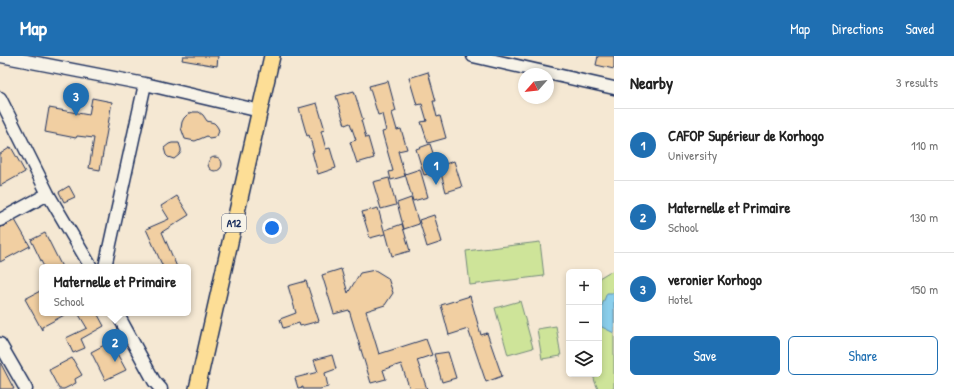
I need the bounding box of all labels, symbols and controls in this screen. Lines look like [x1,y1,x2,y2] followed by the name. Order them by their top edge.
[20,15,47,41] text: Map
[790,19,810,38] text: Map
[832,19,883,38] text: Directions
[905,19,934,38] text: Saved
[518,68,554,104] north arrow
[630,71,673,94] text: Nearby
[896,73,938,91] text: 3 results
[63,83,89,116] pin: 3
[668,125,824,146] text: CAFOP Supérieur de Korhogo
[641,136,645,154] text: 1
[911,136,938,154] text: 110 m
[668,146,717,164] text: University
[423,152,449,185] pin: 1
[668,197,790,218] text: Maternelle et Primaire
[640,208,646,226] text: 2
[910,208,938,226] text: 130 m
[222,214,246,232] road number: A12
[262,218,282,238] your location
[668,218,698,236] text: School
[39,264,191,316] popup
[566,269,602,377] map controls
[566,269,602,305] button: +
[668,269,762,290] text: veronier Korhogo
[54,271,176,292] text: Maternelle et Primaire
[640,280,646,298] text: 3
[910,280,938,298] text: 150 m
[668,290,692,308] text: Hotel
[54,292,84,310] text: School
[566,305,602,341] button: −
[102,329,128,362] pin: 2
[630,336,780,375] button: Save
[788,336,938,375] button: Share
[566,341,602,377] button: layers

